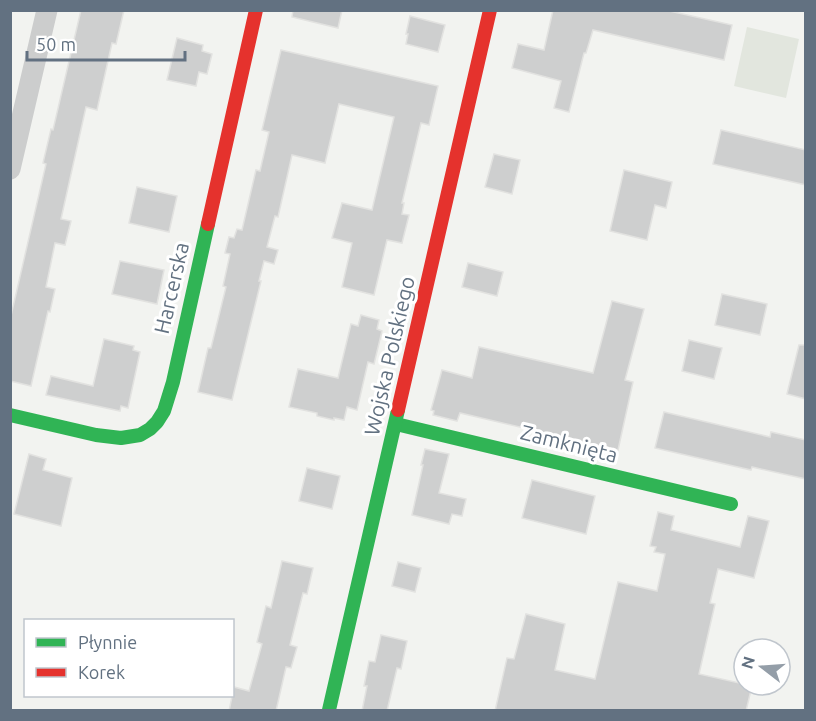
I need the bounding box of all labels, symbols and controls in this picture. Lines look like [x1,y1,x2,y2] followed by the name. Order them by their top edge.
[27,24,184,62] scale bar
[36,34,76,54] text: 50 m
[149,240,193,336] street label: Harcerska
[359,274,419,438] street label: Wojska Polskiego
[518,419,620,467] street label: Zamknięta
[24,619,234,697] legend
[78,632,137,652] text: Płynnie
[732,637,792,697] north arrow
[737,654,758,671] text: N
[78,662,125,682] text: Korek

